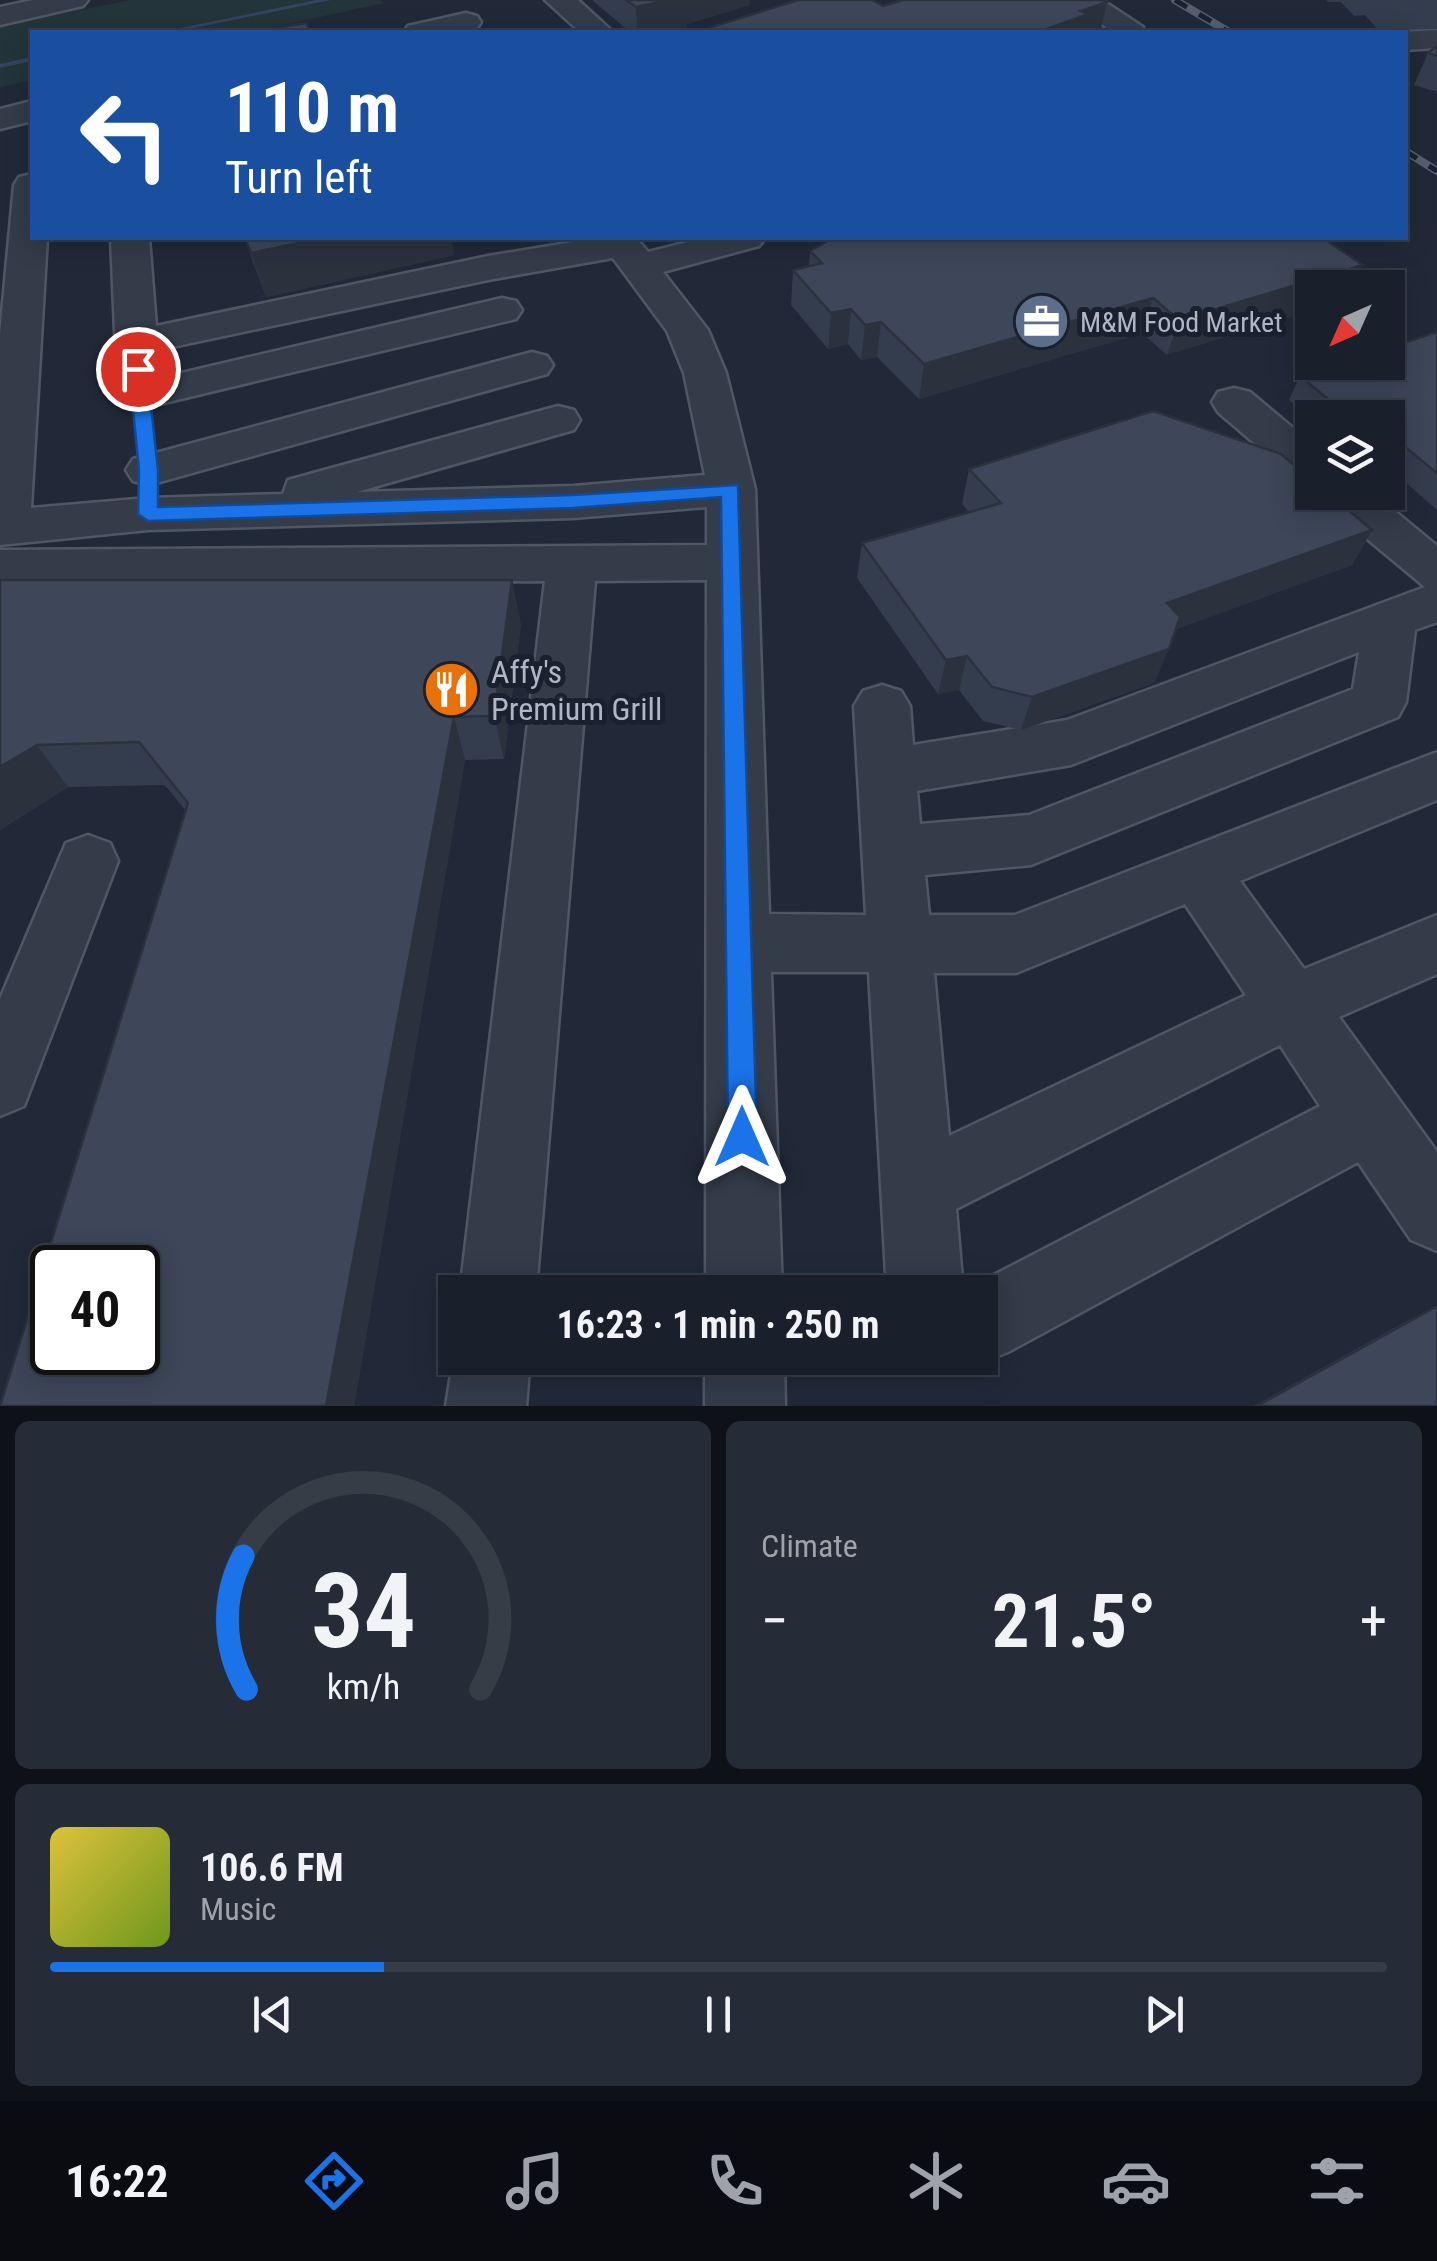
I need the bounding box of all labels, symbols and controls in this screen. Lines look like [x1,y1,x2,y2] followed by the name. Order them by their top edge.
[225,67,399,149] text: 110 m
[60,70,190,200] icon: left
[225,151,373,204] text: Turn left
[1295,270,1405,380] north arrow
[1295,270,1405,510] map controls
[1011,292,1071,352] office icon: M&M Food Market
[1080,306,1282,339] place label: M&M Food Market
[96,327,181,412] pin
[111,342,166,397] icon: arrive
[1295,400,1405,510] button: layers
[491,653,662,728] place label: Affy's Premium Grill
[422,660,482,720] restaurant icon: Affy's Premium Grill
[690,1085,794,1189] position arrow
[30,1245,160,1375] speed limit sign: 40
[557,1303,879,1347] text: 16:23 · 1 min · 250 m
[761,1527,858,1565] text: Climate
[310,1551,416,1672] text: 34
[992,1577,1156,1665] text: 21.5°
[761,1589,789,1653] text: −
[1360,1589,1387,1653] text: +
[326,1666,400,1708] text: km/h
[200,1846,344,1890] text: 106.6 FM
[200,1890,276,1928] text: Music
[245,1987,300,2042] icon: previous
[691,1987,746,2042] icon: pause
[1137,1987,1192,2042] icon: next
[299,2146,369,2216] icon: directions
[500,2146,570,2216] icon: music
[700,2146,770,2216] icon: phone
[901,2146,971,2216] icon: climate
[1101,2146,1171,2216] icon: car
[1302,2146,1372,2216] icon: filters
[65,2155,169,2208] text: 16:22

